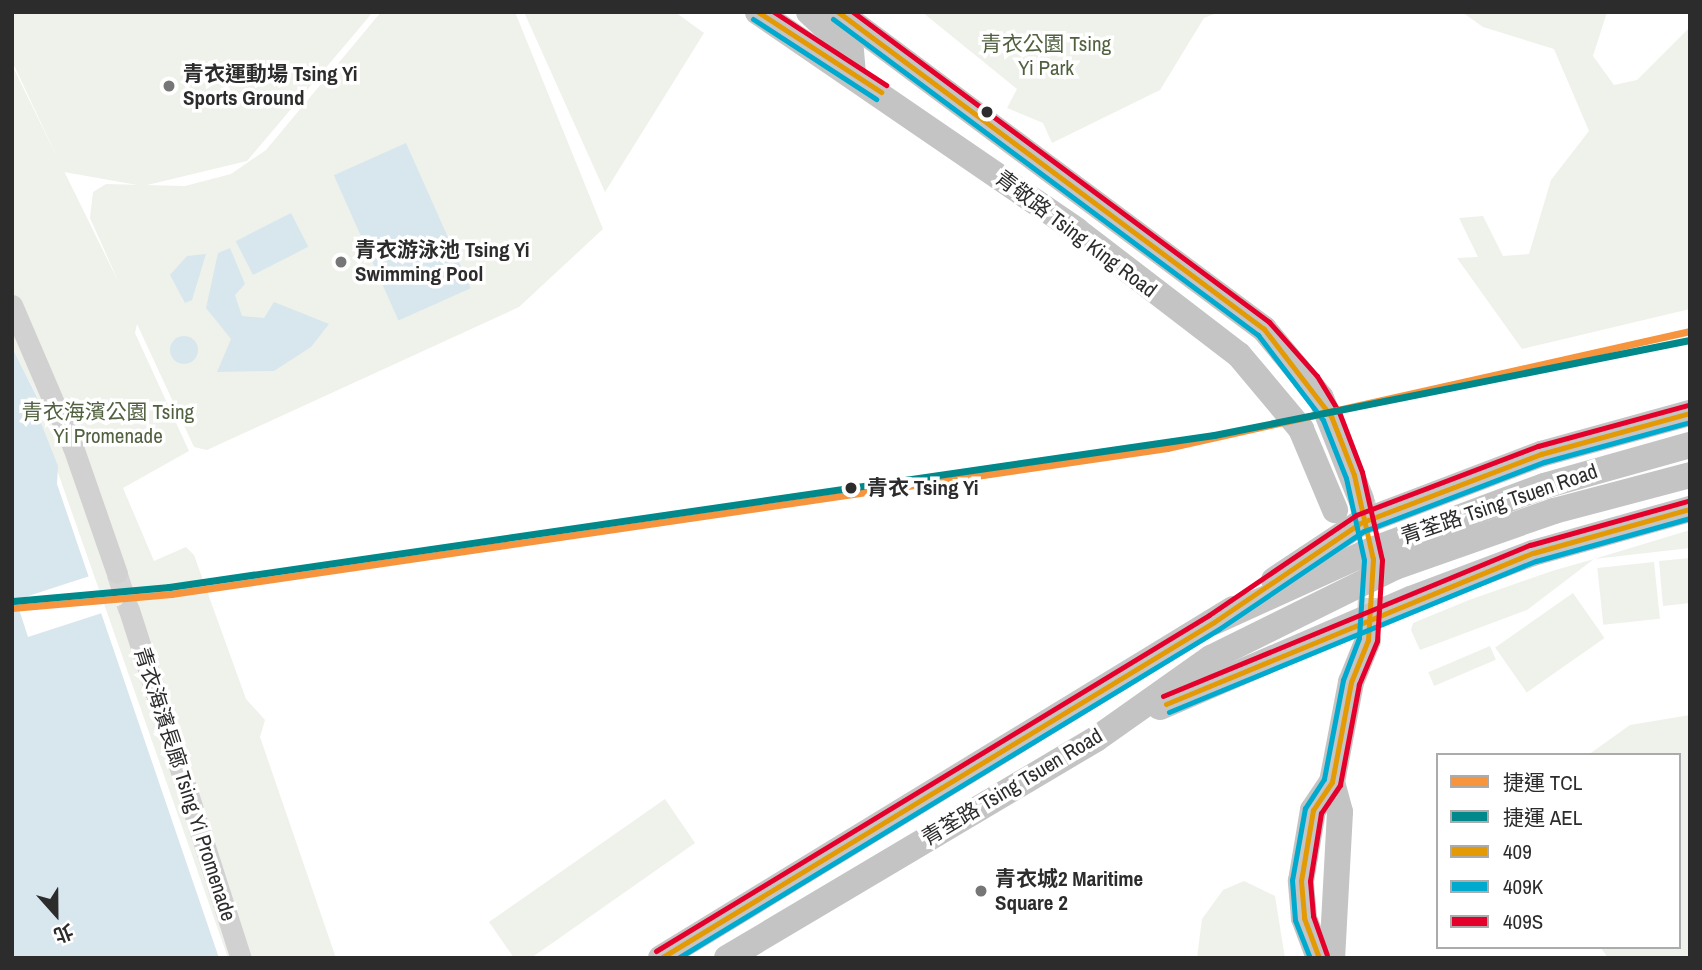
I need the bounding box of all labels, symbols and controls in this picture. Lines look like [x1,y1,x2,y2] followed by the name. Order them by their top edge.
[981,31,1111,81] park label: 青衣公園 Tsing Yi Park
[183,61,358,111] place label: 青衣運動場 Tsing Yi Sports Ground
[161,78,177,94] marker: 青衣運動場 Tsing Yi Sports Ground
[980,105,994,119] unlabelled marker
[990,165,1162,303] street label: 青敬路 Tsing King Road
[355,237,530,287] place label: 青衣游泳池 Tsing Yi Swimming Pool
[333,254,349,270] marker: 青衣游泳池 Tsing Yi Swimming Pool
[22,399,194,449] park label: 青衣海濱公園 Tsing Yi Promenade
[1397,458,1601,550] street label: 青荃路 Tsing Tsuen Road
[867,475,979,501] place label: 青衣 Tsing Yi
[841,478,861,498] marker: 青衣 Tsing Yi
[129,644,241,924] street label: 青衣海濱長廊 Tsing Yi Promenade
[917,723,1107,851] street label: 青荃路 Tsing Tsuen Road
[1436,753,1681,949] legend
[1503,768,1582,797] text: 捷運 TCL
[1503,803,1582,832] text: 捷運 AEL
[1503,837,1532,866] text: 409
[995,866,1143,916] place label: 青衣城2 Maritime Square 2
[1503,872,1543,901] text: 409K
[21,879,91,949] north arrow
[973,883,989,899] marker: 青衣城2 Maritime Square 2
[1503,907,1543,936] text: 409S
[50,918,77,949] text: 北

